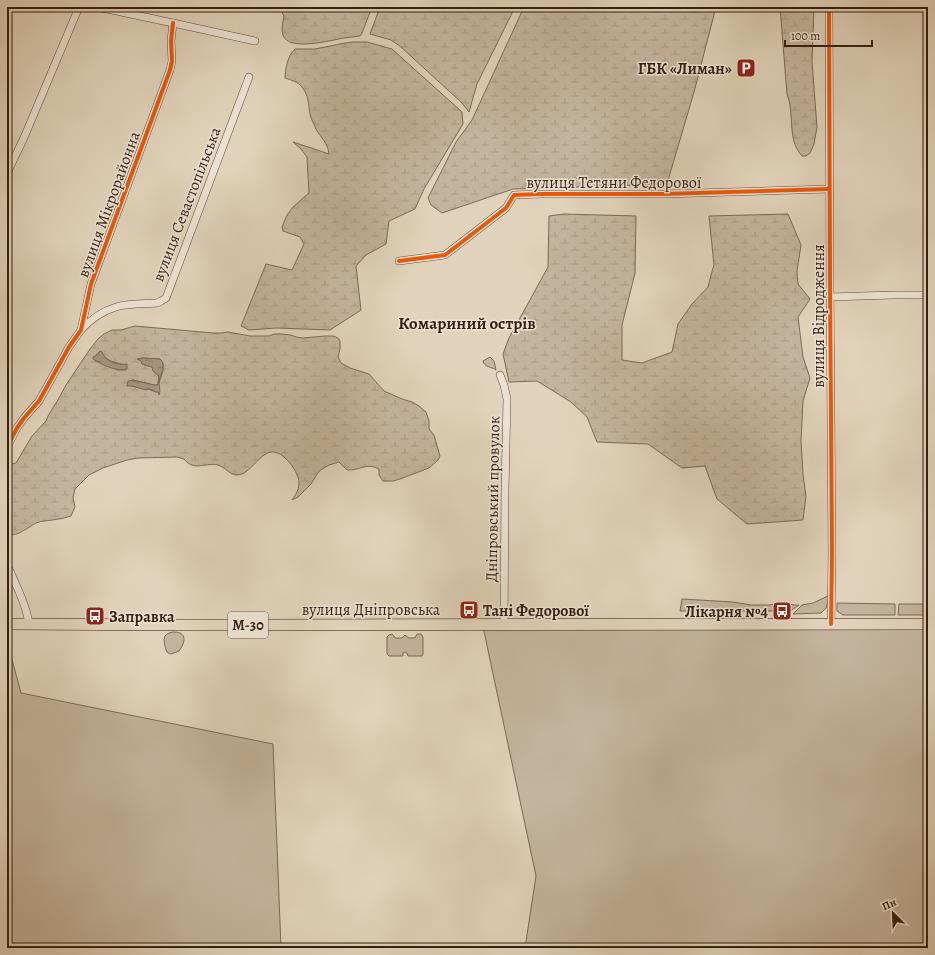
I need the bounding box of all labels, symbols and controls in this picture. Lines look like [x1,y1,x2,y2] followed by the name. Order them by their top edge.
[785,22,872,48] scale bar
[791,28,820,44] text: 100 m
[735,57,757,79] parking icon: ГБК «Лиман»
[638,58,732,80] place label: ГБК «Лиман»
[147,123,227,285] street label: вулиця Севастопільська
[72,128,146,280] street label: вулиця Мікрорайонна
[527,172,702,194] street label: вулиця Тетяни Федорової
[808,244,830,388] street label: вулиця Відродження
[398,312,536,335] district label: Комариний острів
[481,416,505,582] street label: Дніпровський провулок
[302,599,441,621] street label: вулиця Дніпровська
[458,599,480,621] bus stop icon: Тані Федорової
[483,600,589,622] place label: Тані Федорової
[771,600,793,622] bus stop icon: Лікарня №4
[685,601,768,623] place label: Лікарня №4
[84,605,106,627] bus stop icon: Заправка
[109,606,175,628] place label: Заправка
[228,612,268,638] road number: М-30
[873,893,913,933] north arrow
[880,894,899,914] text: Пн

